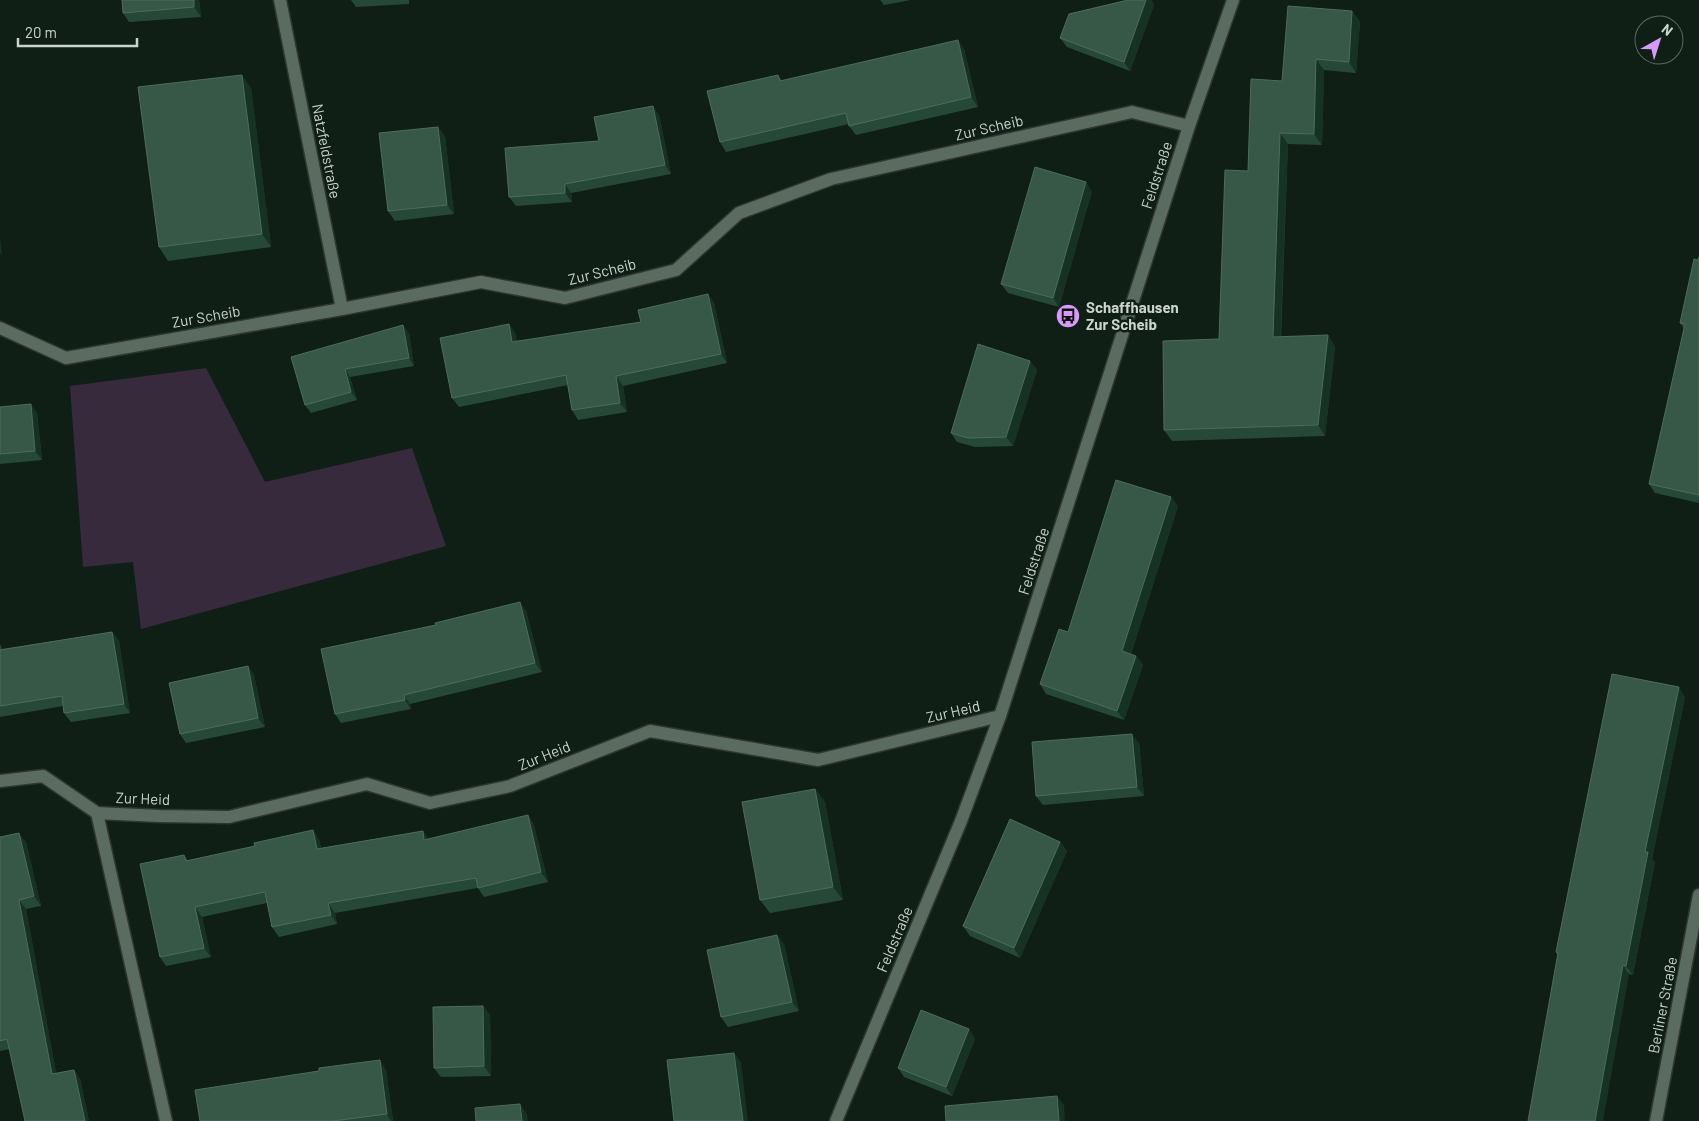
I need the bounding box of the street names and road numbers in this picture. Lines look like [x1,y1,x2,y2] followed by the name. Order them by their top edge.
[309,102,345,200] street label: Natzfeldstraße
[953,110,1025,144] street label: Zur Scheib
[1137,139,1175,211] street label: Feldstraße
[566,254,638,288] street label: Zur Scheib
[170,301,242,331] street label: Zur Scheib
[1014,525,1052,597] street label: Feldstraße
[924,696,982,726] street label: Zur Heid
[515,736,573,774] street label: Zur Heid
[115,788,171,808] street label: Zur Heid
[872,903,916,975] street label: Feldstraße
[1644,955,1680,1055] street label: Berliner Straße

